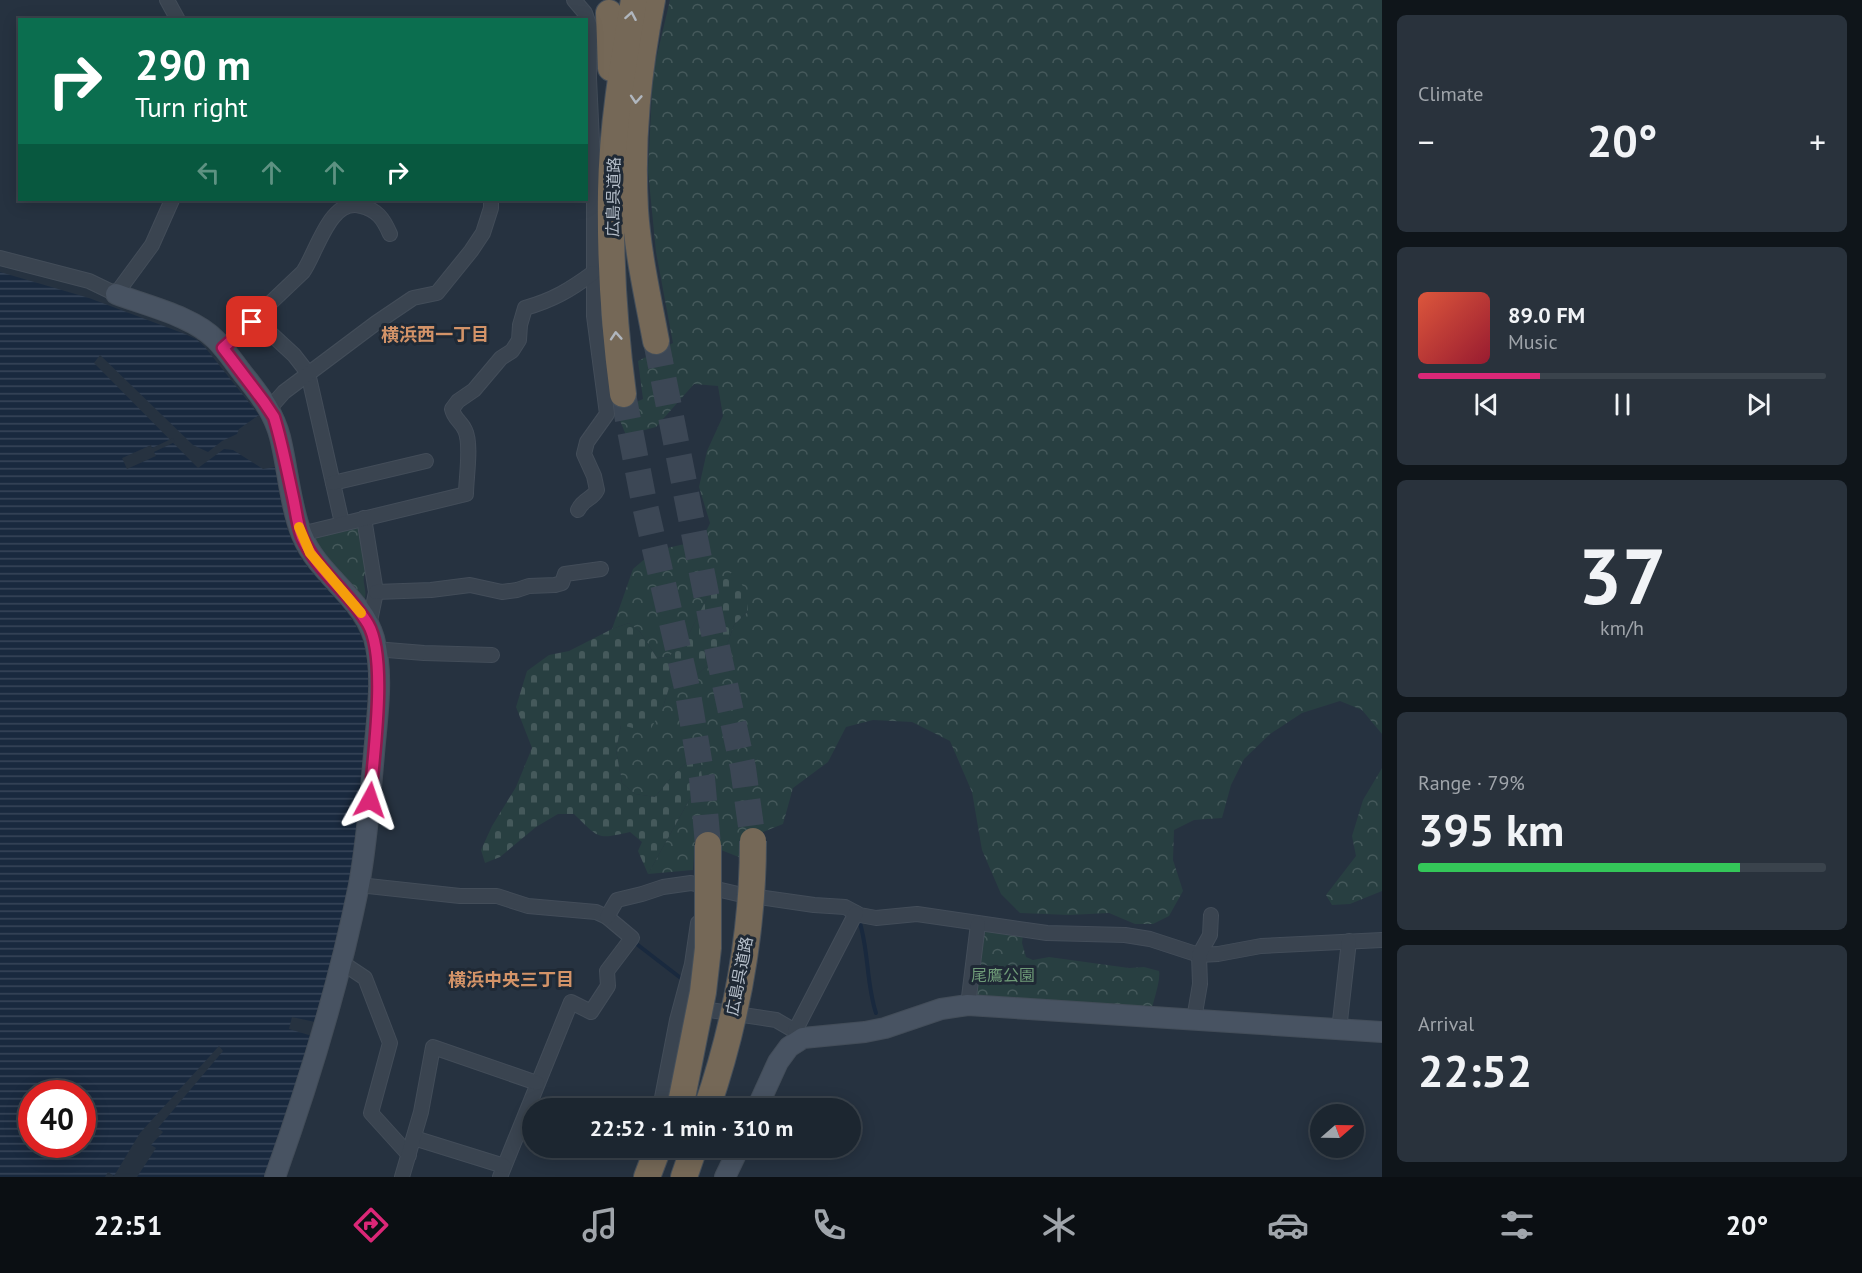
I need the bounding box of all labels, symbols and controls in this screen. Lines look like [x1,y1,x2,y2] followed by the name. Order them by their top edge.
[624,12,637,22] one-way arrow
[135,37,251,92] text: 290 m
[36,42,114,120] icon: right
[1418,81,1484,107] text: Climate
[135,90,248,124] text: Turn right
[630,95,643,104] one-way arrow
[1587,111,1657,169] text: 20°
[1418,120,1435,163] text: −
[1809,120,1826,163] text: +
[192,156,225,189] icon: left
[255,156,288,189] icon: ahead
[318,156,351,189] icon: ahead
[381,156,414,189] icon: right
[602,157,624,237] street label: 広島呉道路
[226,296,277,347] pin
[1508,301,1585,329] text: 89.0 FM
[235,305,268,338] icon: arrive
[381,323,489,346] district label: 横浜西一丁目
[1508,329,1557,355] text: Music
[610,331,623,340] one-way arrow
[1470,388,1503,421] icon: previous
[1606,388,1639,421] icon: pause
[1742,388,1775,421] icon: next
[1578,525,1666,626] text: 37
[1600,615,1644,641] text: km/h
[338,768,402,832] position arrow
[1418,770,1525,796] text: Range · 79%
[1418,800,1564,858] text: 395 km
[722,935,756,1017] street label: 広島呉道路
[971,965,1035,985] park label: 尾鷹公園
[448,968,574,991] district label: 横浜中央三丁目
[1418,1011,1474,1037] text: Arrival
[1418,1041,1532,1099] text: 22:52
[18,1080,96,1158] speed limit sign: 40
[1310,1104,1364,1158] north arrow
[1310,1104,1364,1158] map controls
[590,1114,793,1142] text: 22:52 · 1 min · 310 m
[350,1204,392,1246] icon: directions
[579,1204,621,1246] icon: music
[808,1204,850,1246] icon: phone
[1038,1204,1080,1246] icon: climate
[1267,1204,1309,1246] icon: car
[1496,1204,1538,1246] icon: filters
[94,1208,162,1242] text: 22:51
[1726,1208,1768,1242] text: 20°

